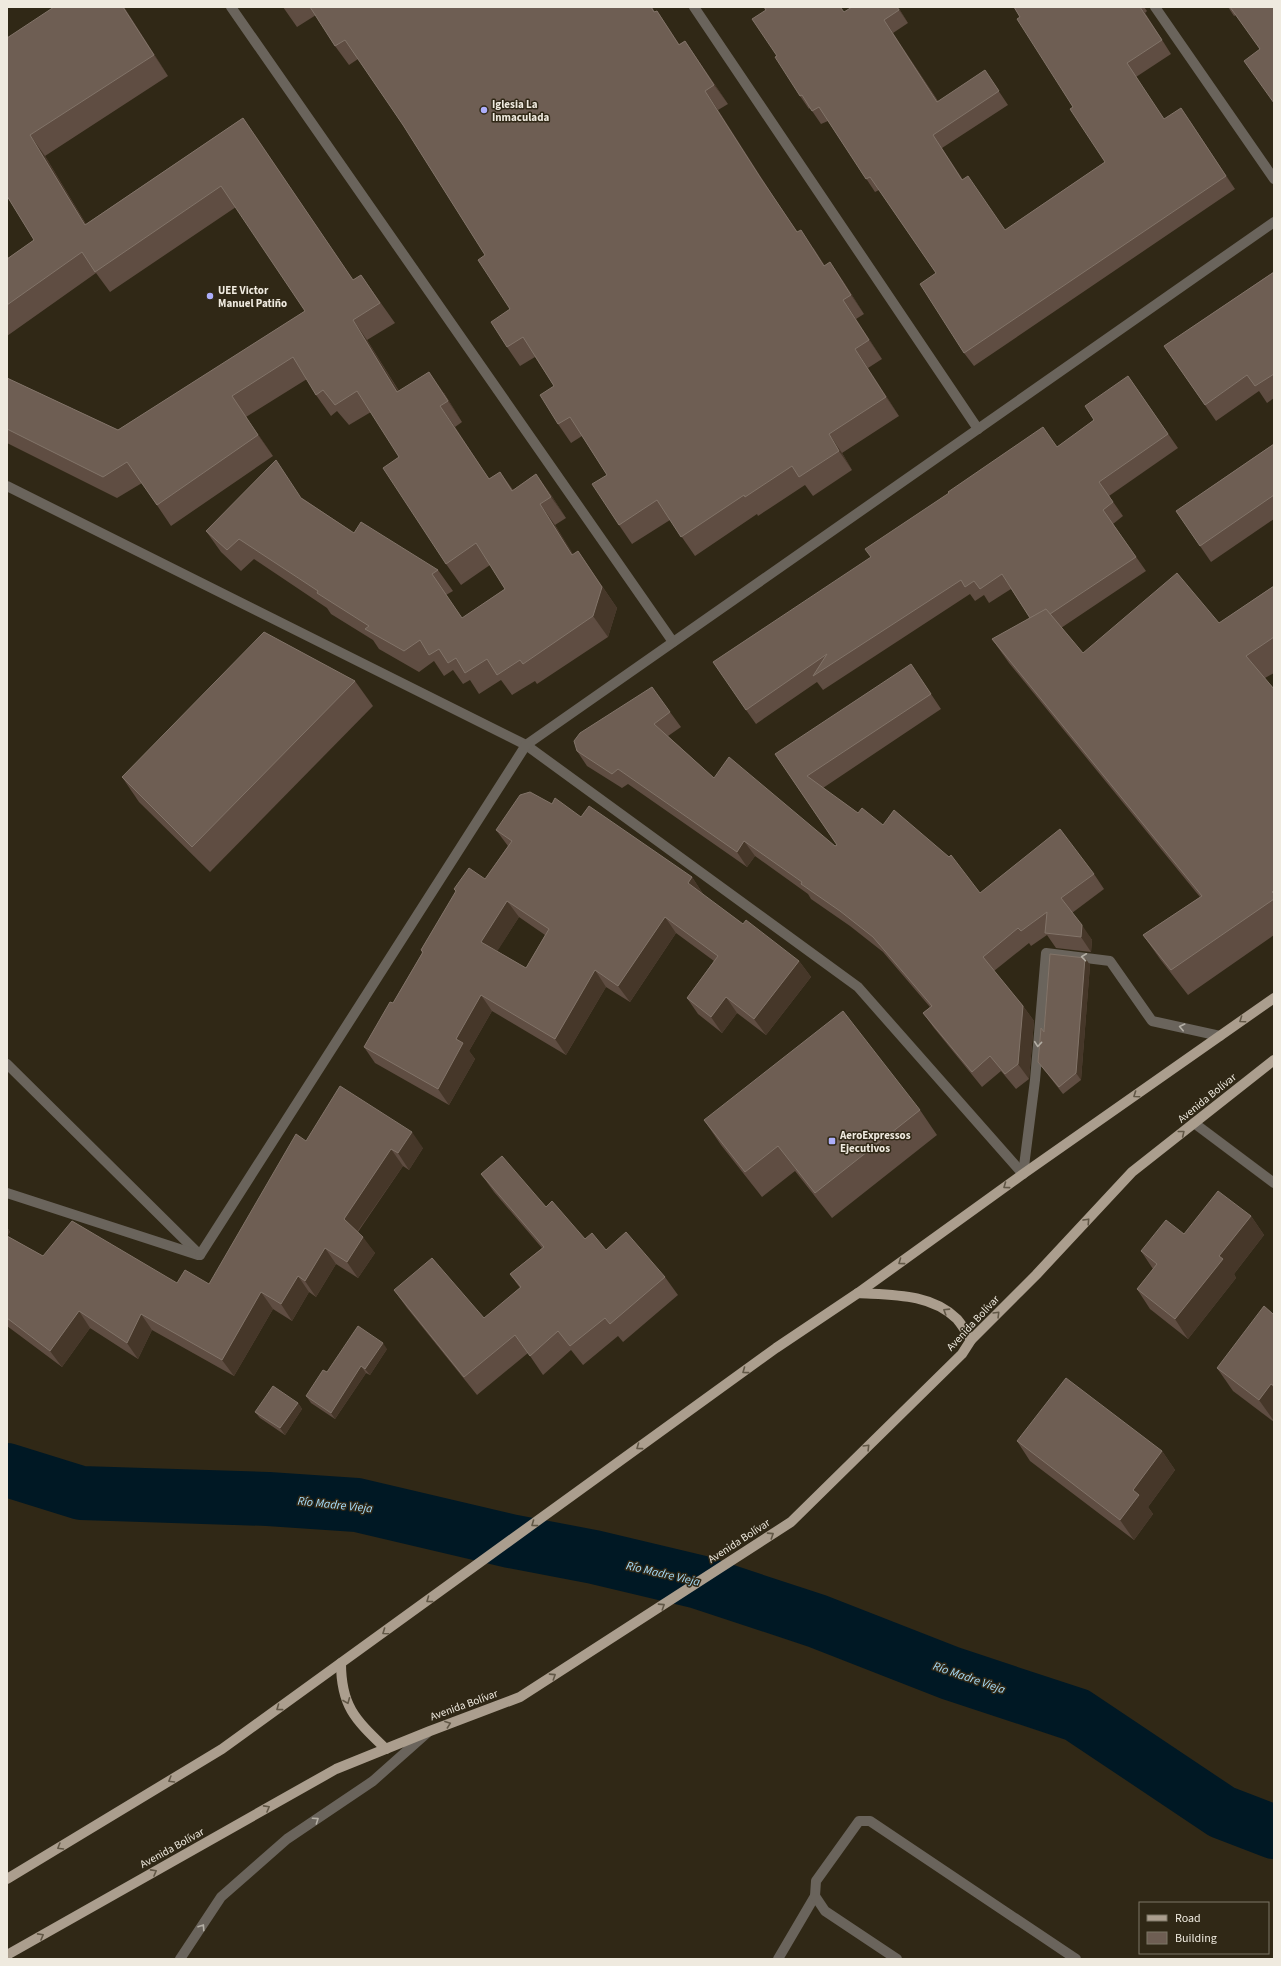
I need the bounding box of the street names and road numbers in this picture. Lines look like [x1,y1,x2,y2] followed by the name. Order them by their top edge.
[1175,1070,1240,1126] street label: Avenida Bolívar
[943,1292,1003,1354] street label: Avenida Bolívar
[705,1515,773,1567] street label: Avenida Bolívar
[428,1686,500,1724] street label: Avenida Bolívar
[137,1824,207,1872] street label: Avenida Bolívar

